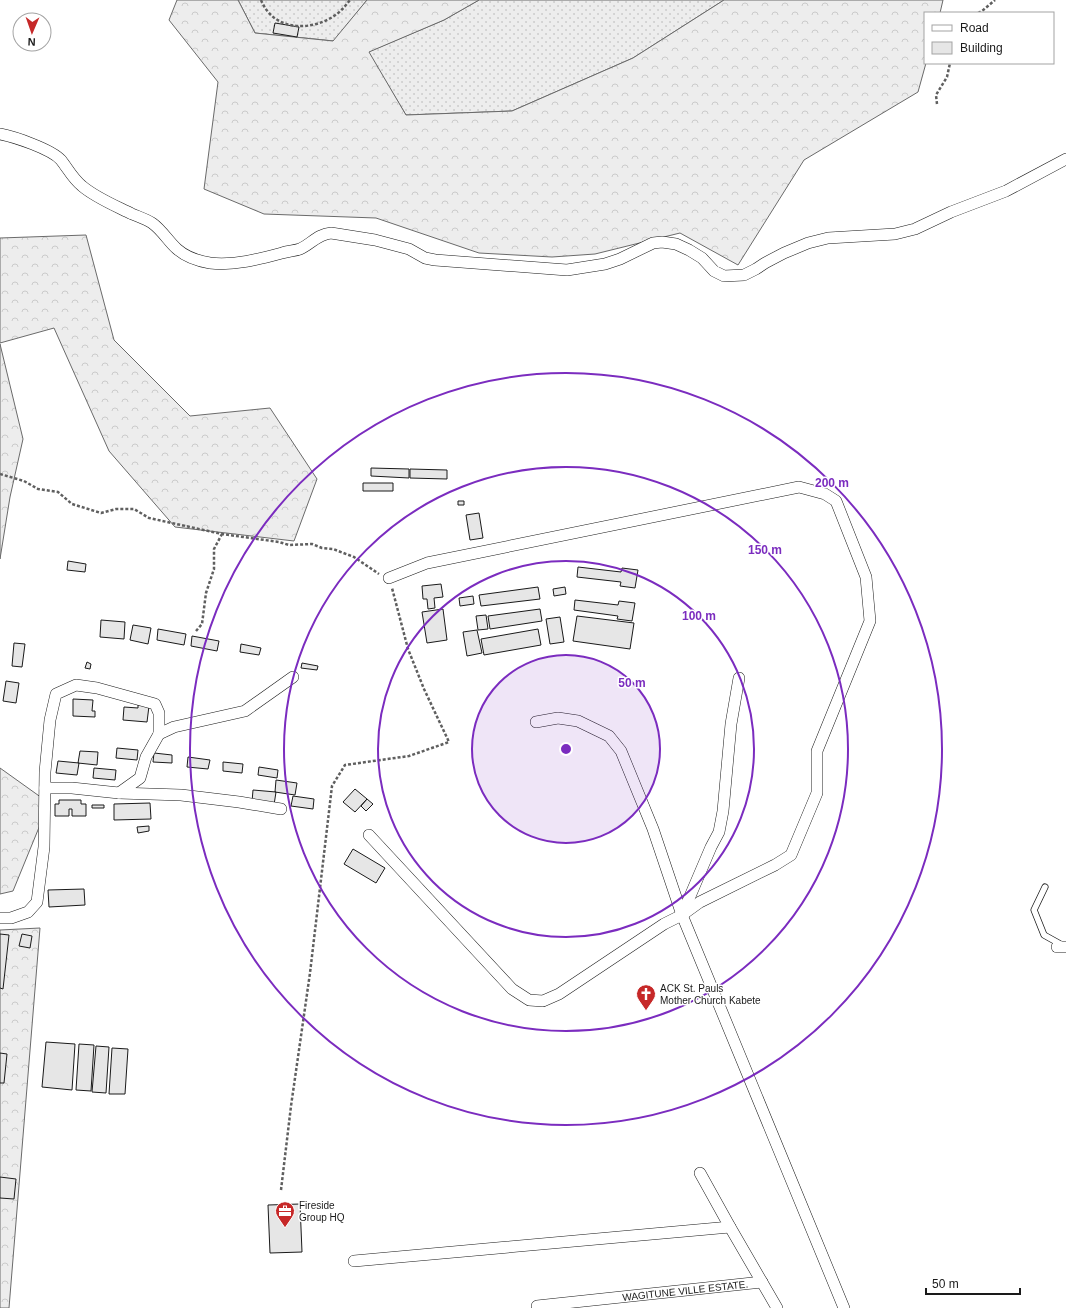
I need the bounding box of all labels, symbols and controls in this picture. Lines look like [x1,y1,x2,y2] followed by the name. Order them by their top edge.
[12,12,52,52] north arrow
[924,12,1054,64] legend
[960,21,989,35] text: Road
[27,36,36,48] text: N
[960,41,1003,55] text: Building
[815,476,849,490] text: 200 m
[748,543,782,557] text: 150 m
[682,609,716,623] text: 100 m
[618,676,646,690] text: 50 m
[559,742,573,756] centre of rings
[635,983,657,1011] church icon: ACK St. Pauls Mother Church Kabete
[660,983,761,1006] place label: ACK St. Pauls Mother Church Kabete
[274,1200,296,1228] office icon: Fireside Group HQ
[299,1200,345,1223] place label: Fireside Group HQ
[926,1270,1020,1296] scale bar
[932,1277,959,1291] text: 50 m
[622,1279,749,1303] street label: WAGITUNE VILLE ESTATE.

